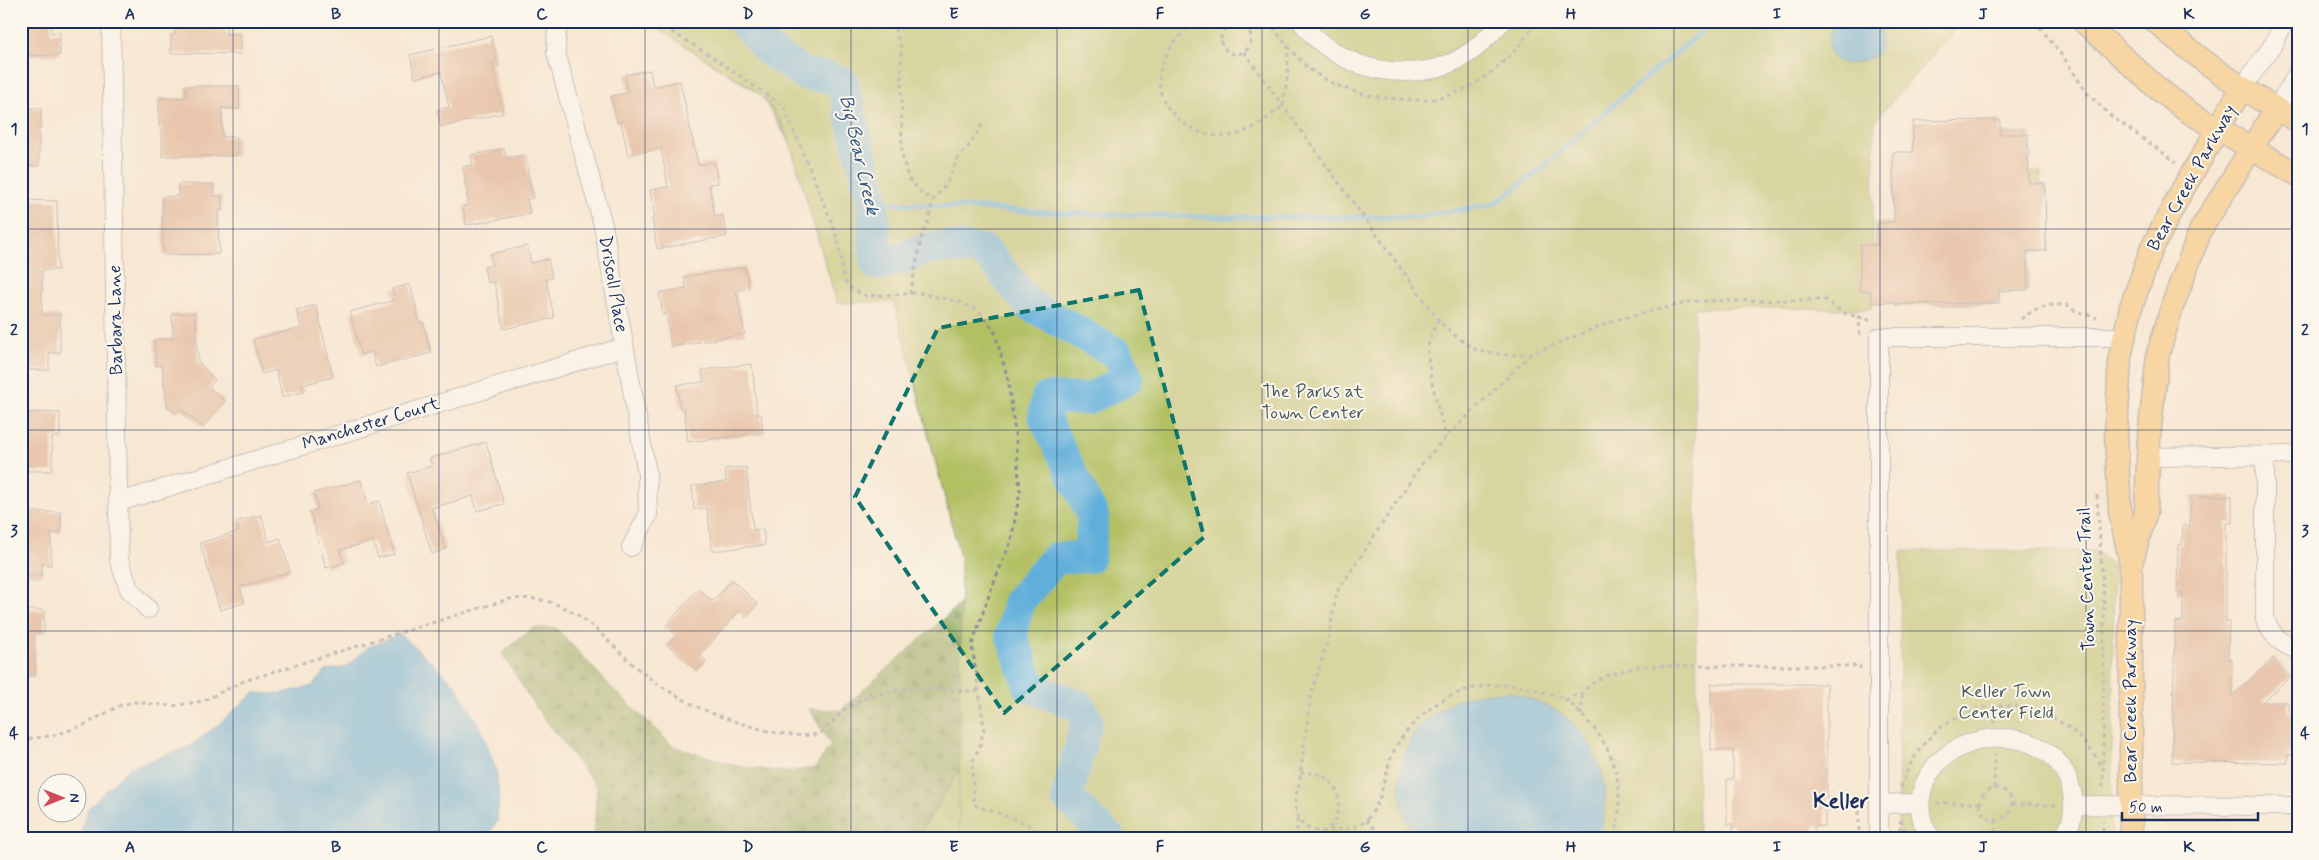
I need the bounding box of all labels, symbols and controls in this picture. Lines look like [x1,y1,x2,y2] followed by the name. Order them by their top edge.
[125,4,135,25] text: A
[331,4,341,25] text: B
[536,4,548,25] text: C
[742,4,754,25] text: D
[949,4,959,25] text: E
[1156,4,1165,25] text: F
[1360,4,1371,25] text: G
[1566,4,1577,25] text: H
[1773,4,1782,25] text: I
[1978,4,1988,25] text: J
[2183,4,2195,25] text: K
[831,93,885,219] water label: Big Bear Creek
[2142,101,2242,255] street label: Bear Creek Parkway
[10,119,18,140] text: 1
[2301,119,2309,140] text: 1
[593,234,633,334] street label: Driscoll Place
[103,265,129,375] street label: Barbara Lane
[10,320,18,341] text: 2
[2301,320,2309,341] text: 2
[1262,380,1365,425] park label: The Parks at Town Center
[299,392,443,456] street label: Manchester Court
[2072,507,2102,651] street label: Town Center Trail
[10,521,18,542] text: 3
[2301,521,2309,542] text: 3
[2119,619,2143,783] street label: Bear Creek Parkway
[1958,680,2054,725] park label: Keller Town Center Field
[9,723,19,744] text: 4
[2300,723,2310,744] text: 4
[38,772,88,822] north arrow
[1813,788,1870,816] district label: Keller
[2122,790,2258,822] scale bar
[65,793,83,803] text: N
[2129,798,2163,818] text: 50 m
[125,837,135,858] text: A
[331,837,341,858] text: B
[536,837,548,858] text: C
[742,837,754,858] text: D
[949,837,959,858] text: E
[1156,837,1165,858] text: F
[1360,837,1371,858] text: G
[1566,837,1577,858] text: H
[1773,837,1782,858] text: I
[1978,837,1988,858] text: J
[2183,837,2195,858] text: K

